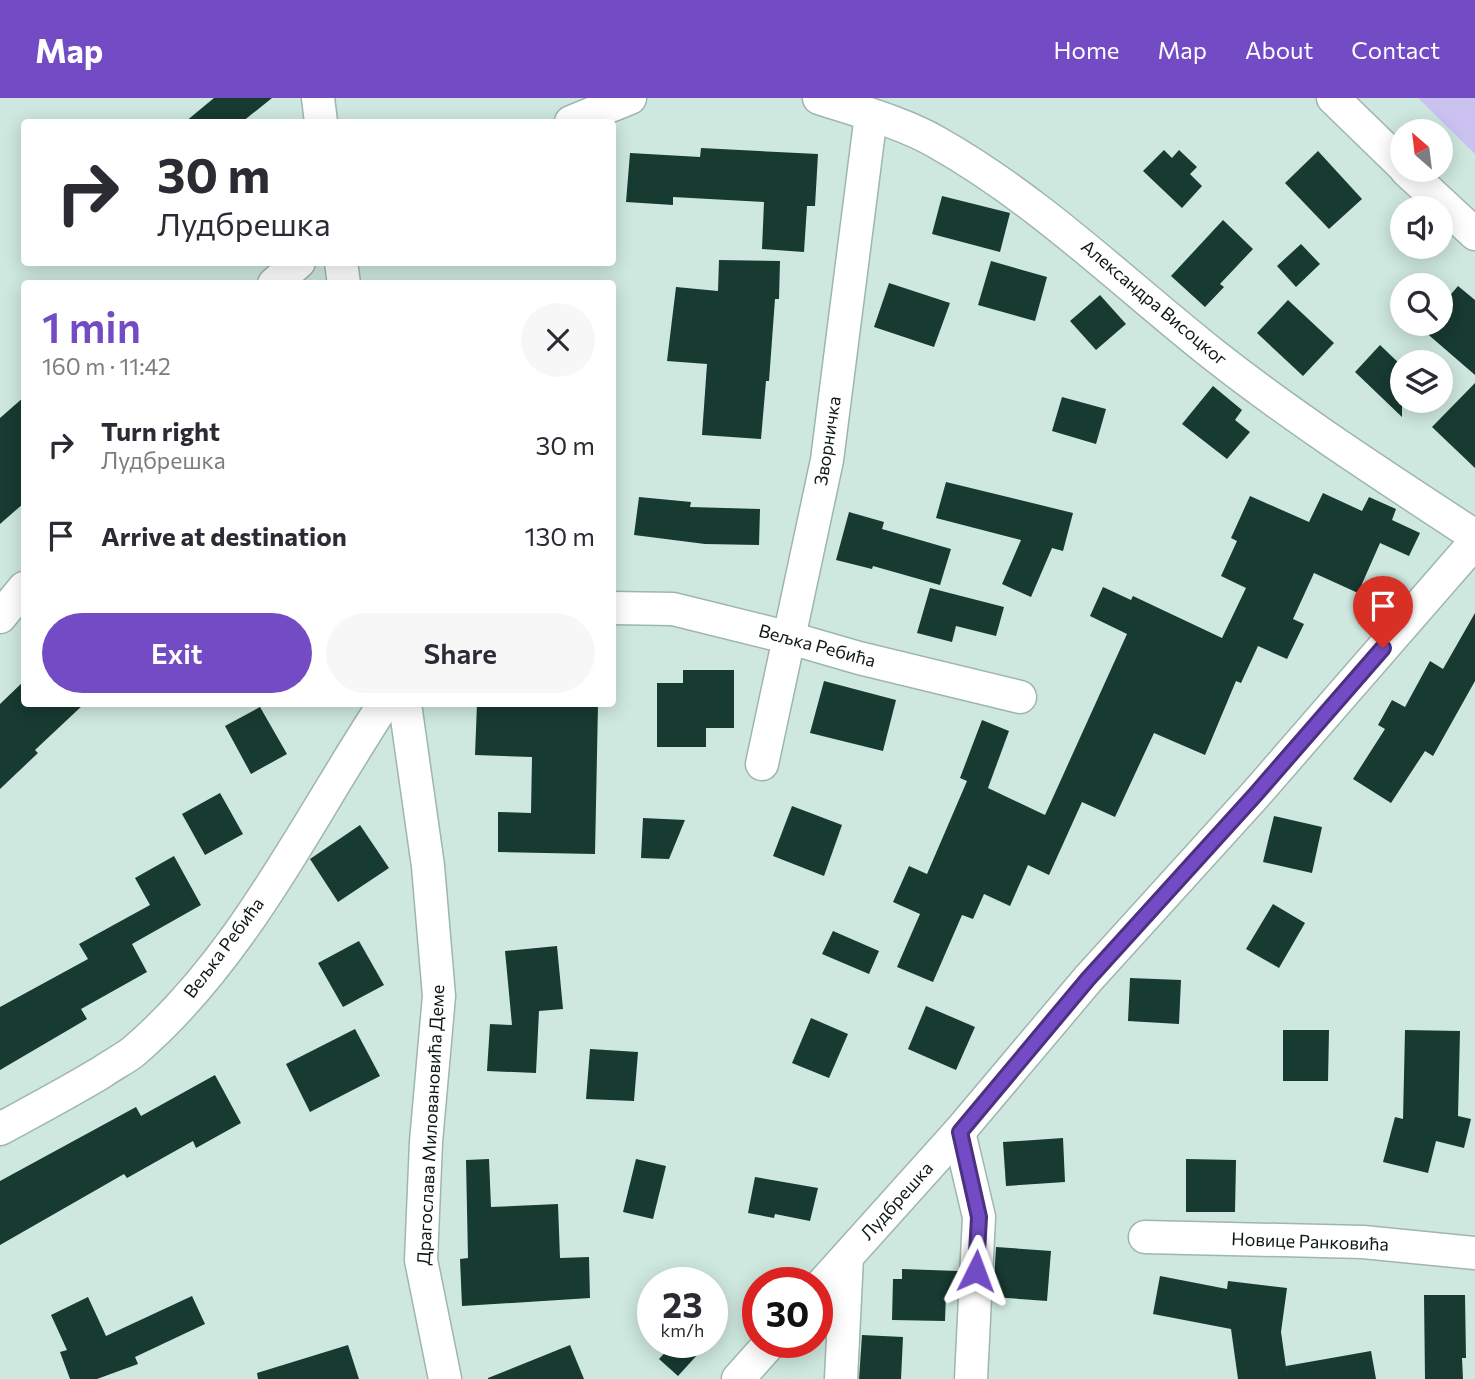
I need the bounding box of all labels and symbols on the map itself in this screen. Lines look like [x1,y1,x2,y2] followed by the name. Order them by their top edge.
[1390,119,1452,182] north arrow
[1077,235,1232,370] street label: Александра Висоцког
[809,395,845,487] street label: Зворничка
[1353,576,1413,648] pin
[756,619,878,671] street label: Вељка Ребића
[178,893,268,1002] street label: Вељка Ребића
[412,984,448,1266] street label: Драгослава Миловановића Деме
[855,1157,937,1244] street label: Лудбрешка
[1231,1227,1389,1255] street label: Новице Ранковића
[939,1234,1013,1308] position arrow
[742,1267,833,1358] speed limit sign: 30

